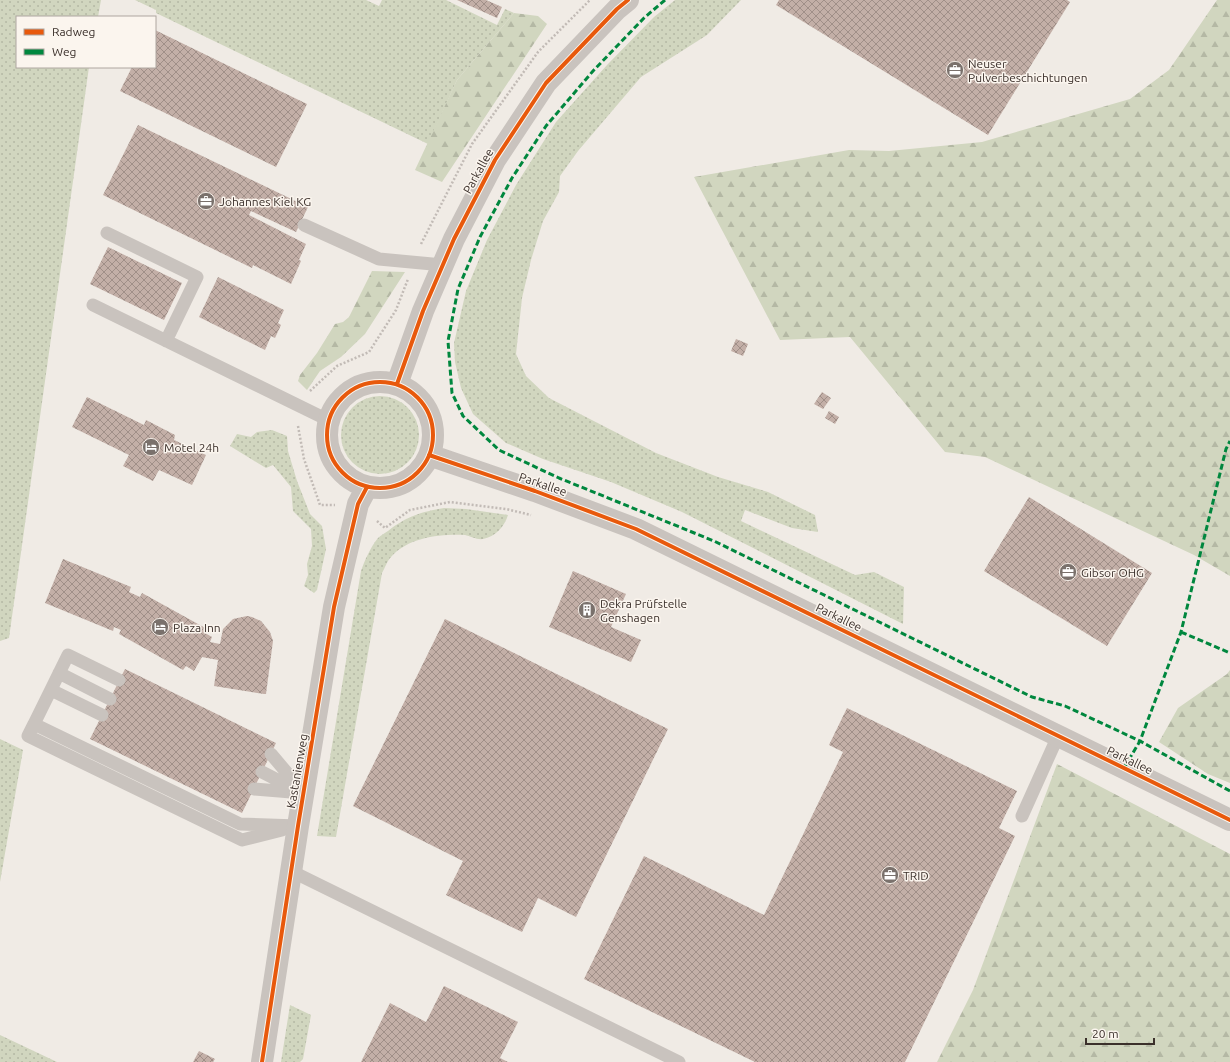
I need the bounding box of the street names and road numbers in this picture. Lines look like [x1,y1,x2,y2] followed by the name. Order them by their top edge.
[460,146,496,196] street label: Parkallee
[517,470,569,498] street label: Parkallee
[814,600,864,634] street label: Parkallee
[284,733,310,809] street label: Kastanienweg
[1105,743,1155,777] street label: Parkallee

